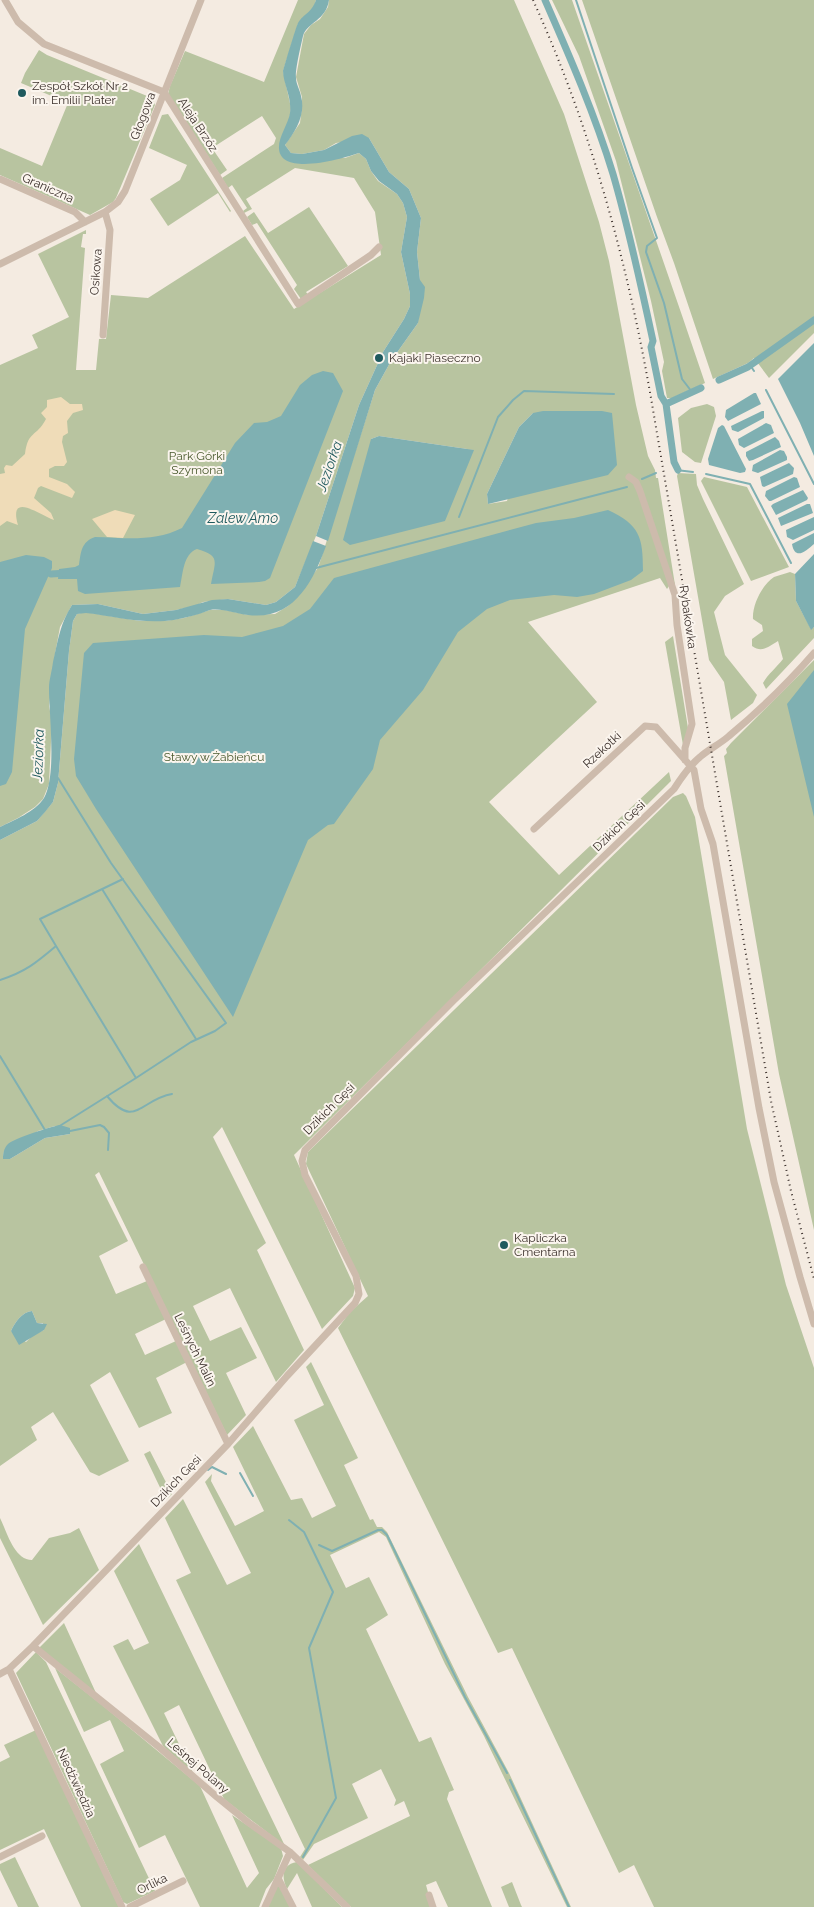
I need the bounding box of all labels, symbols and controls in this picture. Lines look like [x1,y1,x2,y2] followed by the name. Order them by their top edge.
[32,79,128,107] place label: Zespół Szkół Nr 2 im. Emilii Plater
[16,87,28,99] marker: Zespół Szkół Nr 2 im. Emilii Plater
[128,90,158,142] street label: Głogowa
[175,95,221,155] street label: Aleja Brzóz
[20,170,76,206] street label: Graniczna
[87,248,105,296] street label: Osikowa
[389,351,481,365] place label: Kajaki Piaseczno
[373,352,385,364] marker: Kajaki Piaseczno
[313,439,345,494] water label: Jeziorka
[169,449,225,477] park label: Park Górki Szymona
[207,510,278,526] water label: Zalew Amo
[677,584,699,650] street label: Rybakówka
[29,729,47,782] water label: Jeziorka
[580,729,624,771] street label: Rzekotki
[164,750,264,764] park label: Stawy w Żabieńcu
[590,798,648,854] street label: Dzikich Gęsi
[300,1080,358,1138] street label: Dzikich Gęsi
[514,1231,576,1259] place label: Kapliczka Cmentarna
[498,1239,510,1251] marker: Kapliczka Cmentarna
[171,1311,219,1389] street label: Leśnych Malin
[148,1452,204,1510] street label: Dzikich Gęsi
[164,1735,232,1797] street label: Leśnej Polany
[54,1746,98,1820] street label: Niedźwiedzia
[135,1871,169,1897] street label: Orlika

